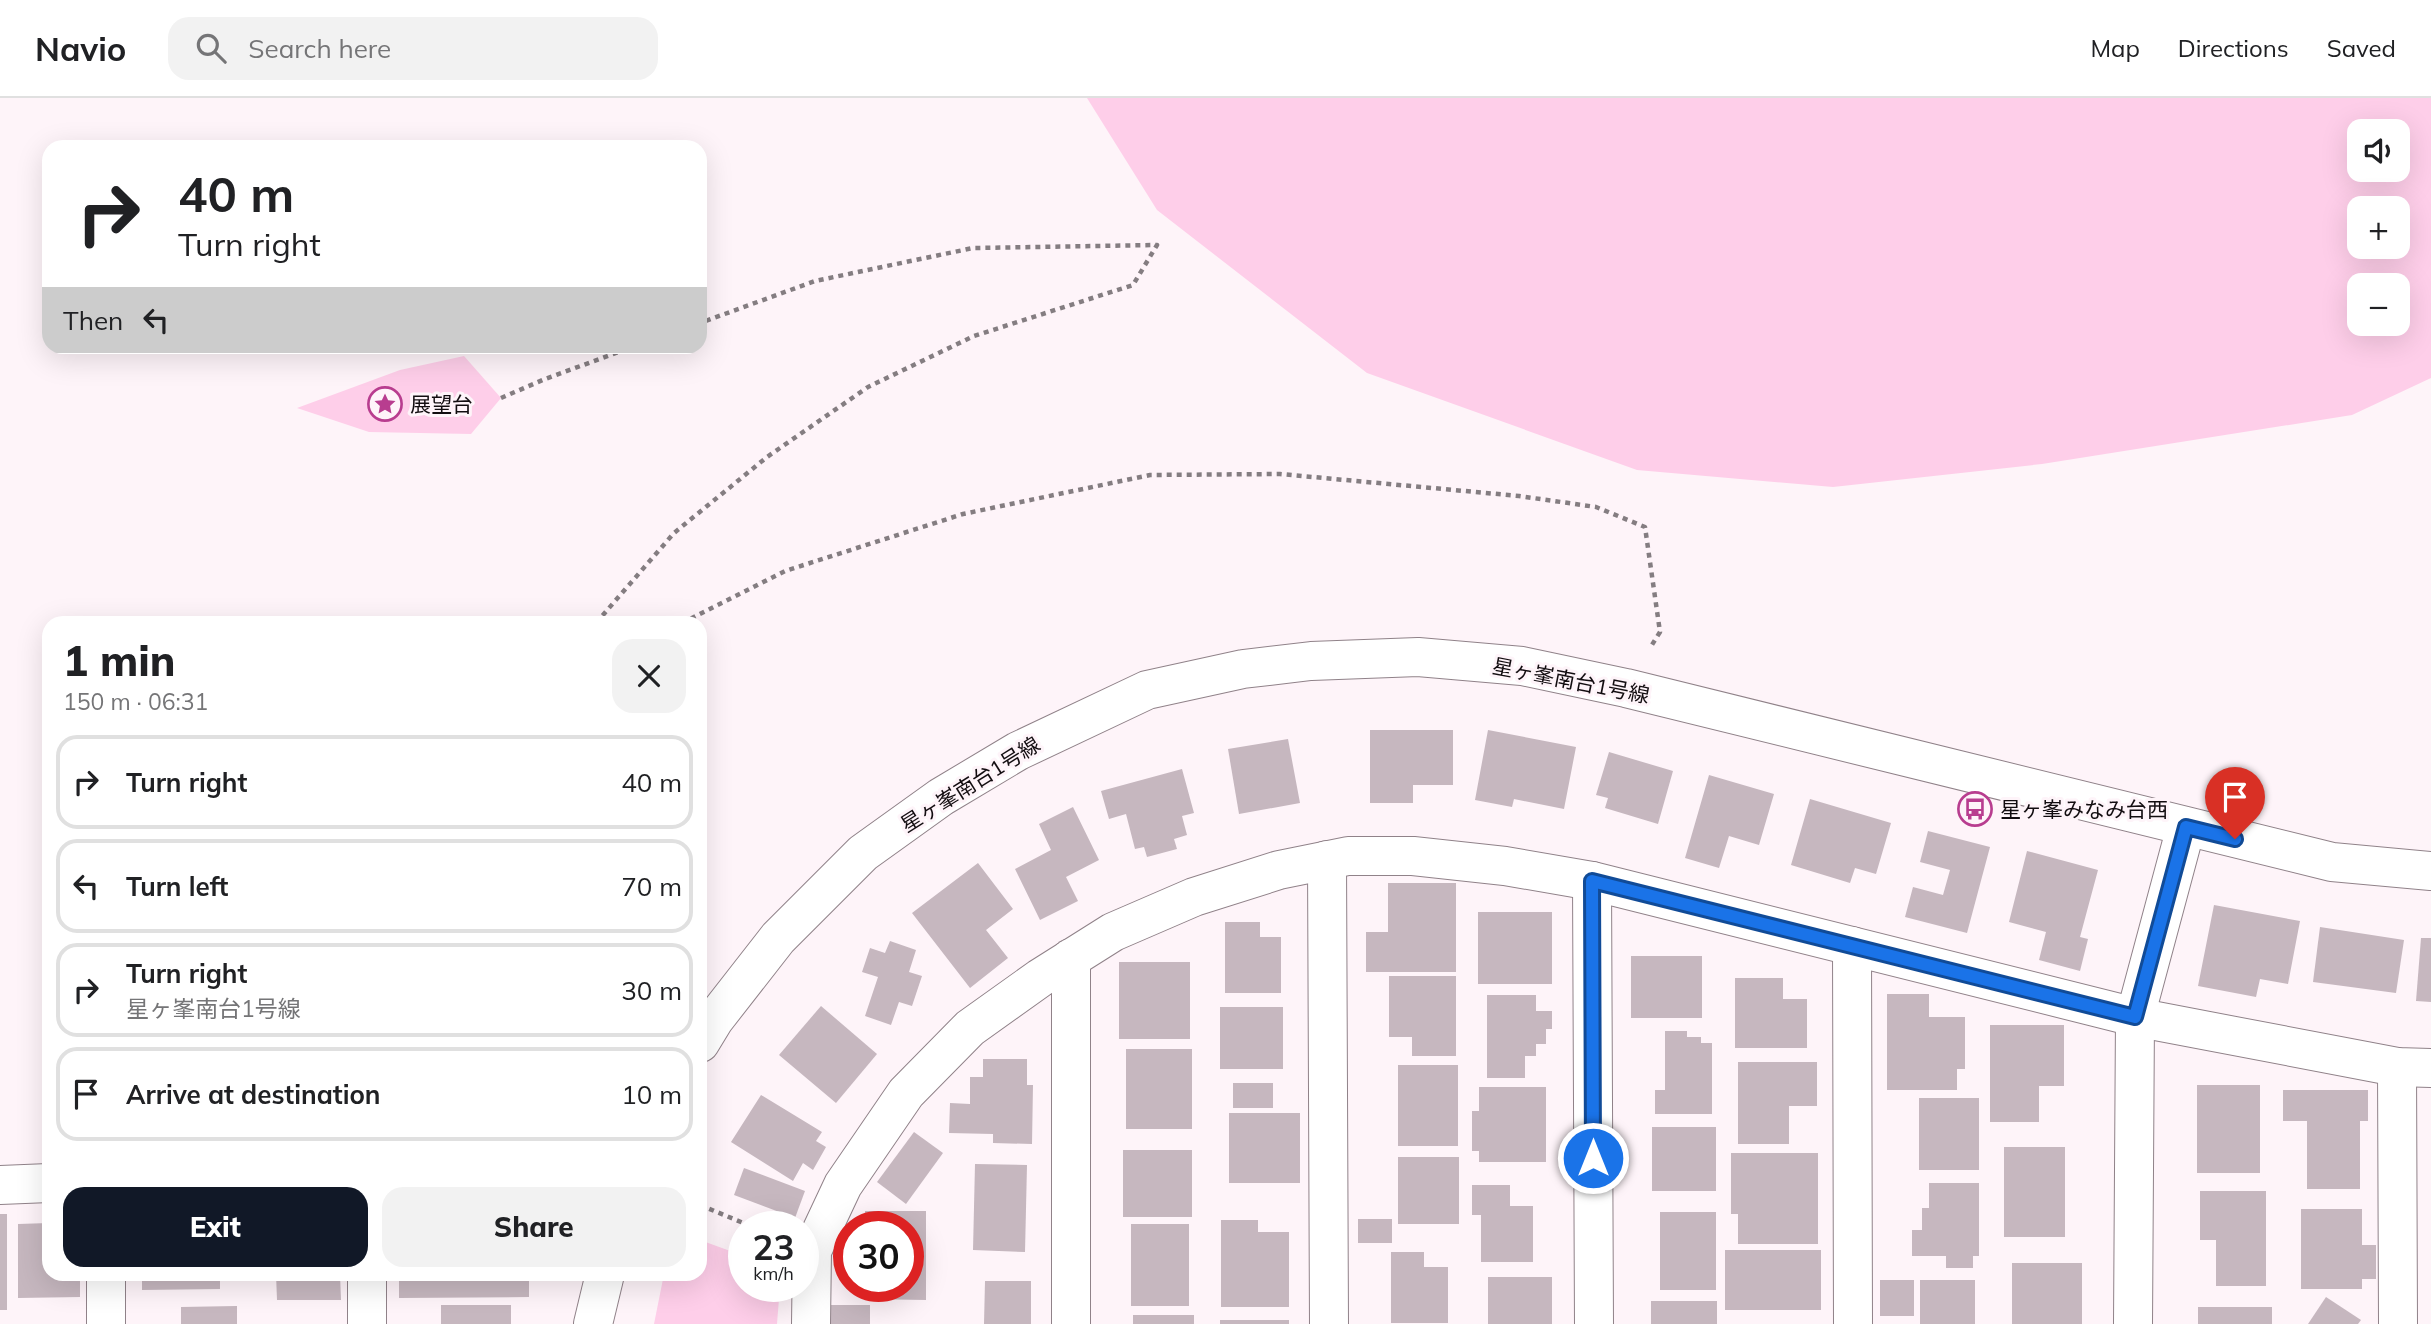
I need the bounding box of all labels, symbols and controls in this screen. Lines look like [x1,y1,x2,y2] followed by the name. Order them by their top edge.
[168,17,658,80] search box
[35,28,126,69] text: Navio
[192,29,230,67] icon: search
[248,32,391,65] text: Search here
[2090,33,2140,63] text: Map
[2178,33,2289,63] text: Directions
[2327,33,2396,63] text: Saved
[2347,119,2410,336] map controls
[2347,119,2410,182] button: sound
[178,163,294,224] text: 40 m
[63,168,154,259] icon: right
[2347,196,2410,259] button: +
[178,224,321,264] text: Turn right
[2347,273,2410,336] button: −
[137,301,175,339] icon: left
[63,304,123,337] text: Then
[366,385,404,423] place icon: 展望台
[410,391,473,417] place label: 展望台
[63,634,176,687] text: 1 min
[612,639,686,713] button: close
[1490,652,1652,708] street label: 星ヶ峯南台1号線
[63,687,208,716] text: 150 m · 06:31
[895,731,1045,837] street label: 星ヶ峯南台1号線
[67,763,105,801] icon: right
[126,766,247,799] text: Turn right
[621,766,682,799] text: 40 m
[2205,767,2265,839] pin
[2216,778,2254,816] icon: arrive
[1956,790,1994,828] bus stop icon: 星ヶ峯みなみ台西
[2000,796,2168,822] place label: 星ヶ峯みなみ台西
[67,867,105,905] icon: left
[126,870,228,903] text: Turn left
[621,870,682,903] text: 70 m
[126,957,247,990] text: Turn right
[67,971,105,1009] icon: right
[621,974,682,1007] text: 30 m
[126,994,301,1023] text: 星ヶ峯南台1号線
[67,1075,105,1113] icon: arrive
[126,1078,381,1111] text: Arrive at destination
[621,1078,682,1111] text: 10 m
[1556,1121,1630,1195] position arrow
[63,1187,368,1267] button: Exit
[382,1187,686,1267] button: Share
[833,1211,924,1302] speed limit sign: 30
[752,1225,795,1269] text: 23
[753,1262,794,1285] text: km/h

